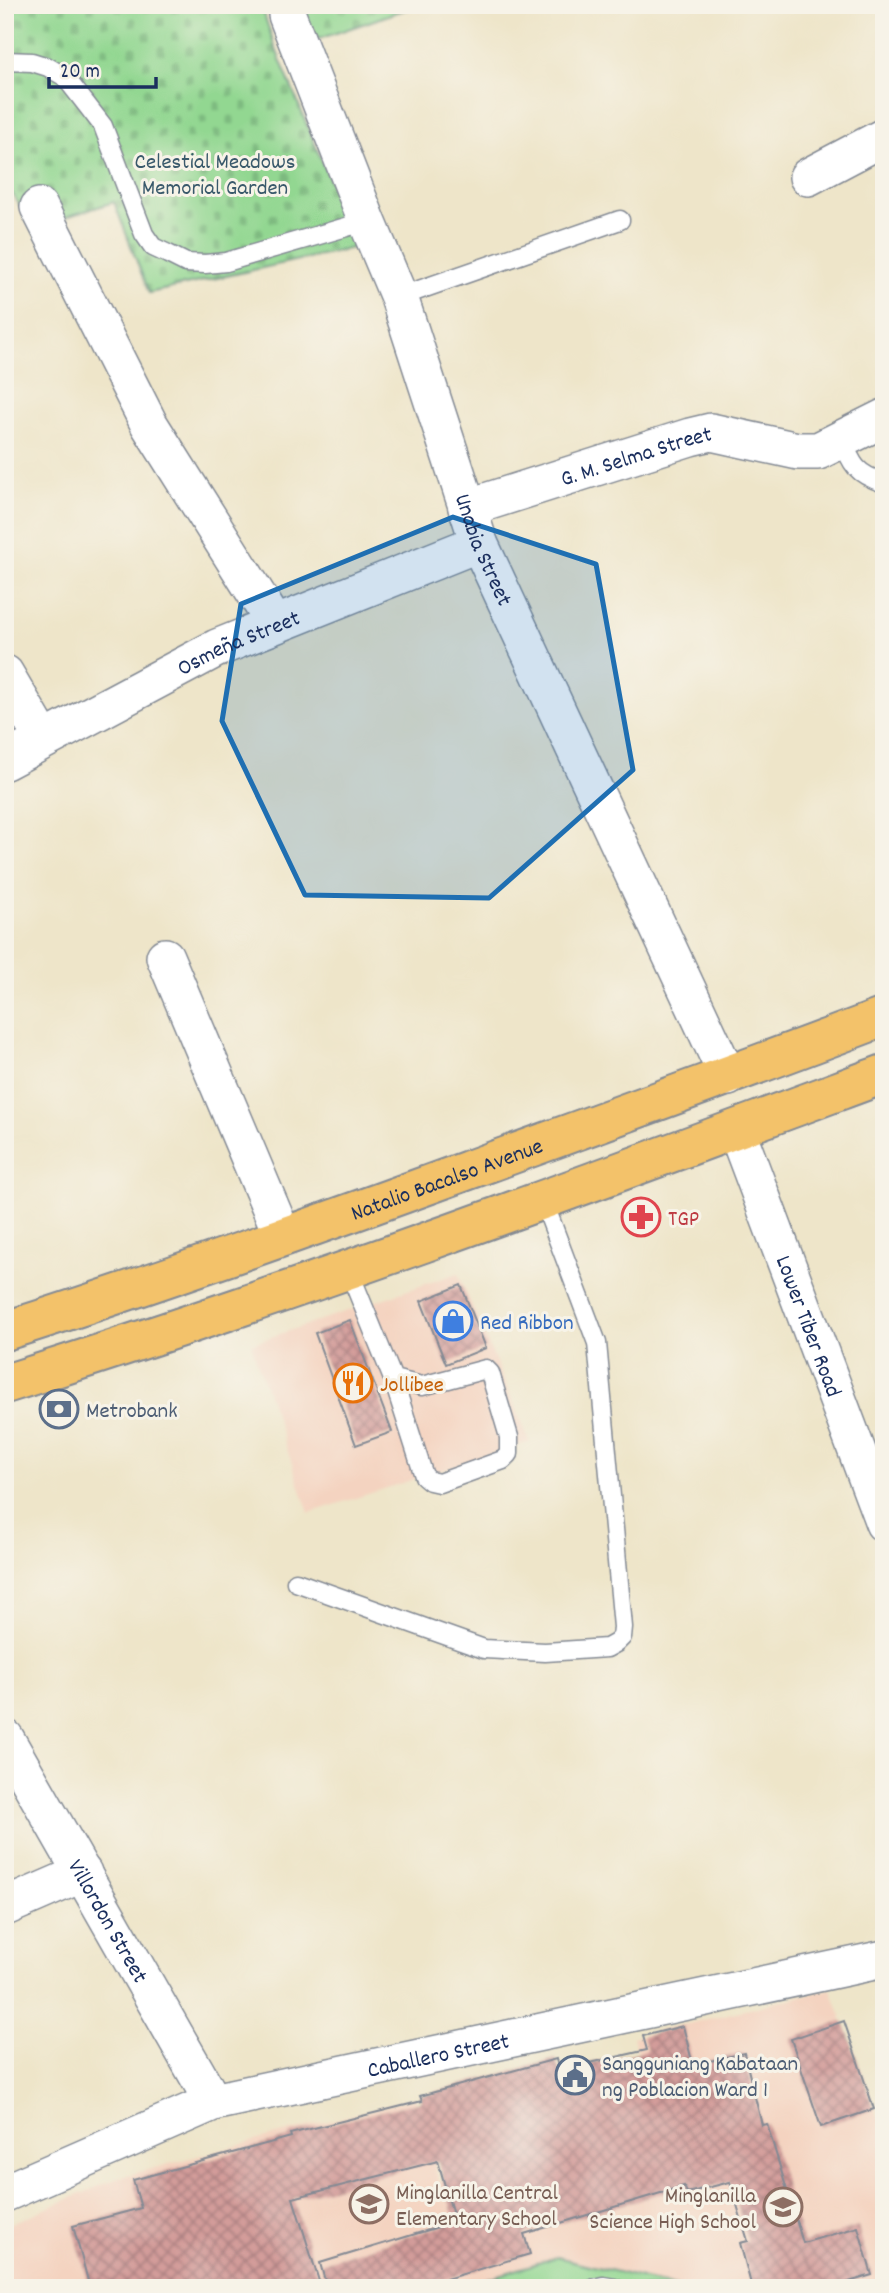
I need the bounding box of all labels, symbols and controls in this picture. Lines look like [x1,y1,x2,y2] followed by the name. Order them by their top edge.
[49,46,156,90] scale bar
[60,58,100,88] text: 20 m
[135,147,295,206] park label: Celestial Meadows Memorial Garden
[557,419,715,497] street label: G. M. Selma Street
[444,490,519,612] street label: Unabia Street
[172,603,306,686] street label: Osmeña Street
[347,1131,548,1232] street label: Natalio Bacalso Avenue
[620,1196,662,1238] pharmacy icon: TGP
[668,1204,699,1237] place label: TGP
[765,1251,848,1402] street label: Lower Tiber Road
[432,1300,474,1342] shop icon: Red Ribbon
[480,1308,574,1341] place label: Red Ribbon
[332,1362,374,1404] restaurant icon: Jollibee
[380,1370,444,1403] place label: Jollibee
[38,1388,80,1430] bank icon: Metrobank
[86,1396,178,1429] place label: Metrobank
[58,1854,155,1990] street label: Villordon Street
[365,2026,513,2089] street label: Caballero Street
[602,2049,798,2108] place label: Sangguniang Kabataan ng Poblacion Ward 1
[554,2054,596,2096] public building icon: Sangguniang Kabataan ng Poblacion Ward 1
[396,2178,558,2237] place label: Minglanilla Central Elementary School
[589,2181,757,2240] place label: Minglanilla Science High School
[348,2183,390,2225] school or university icon: Minglanilla Central Elementary School
[762,2186,804,2228] school or university icon: Minglanilla Science High School

